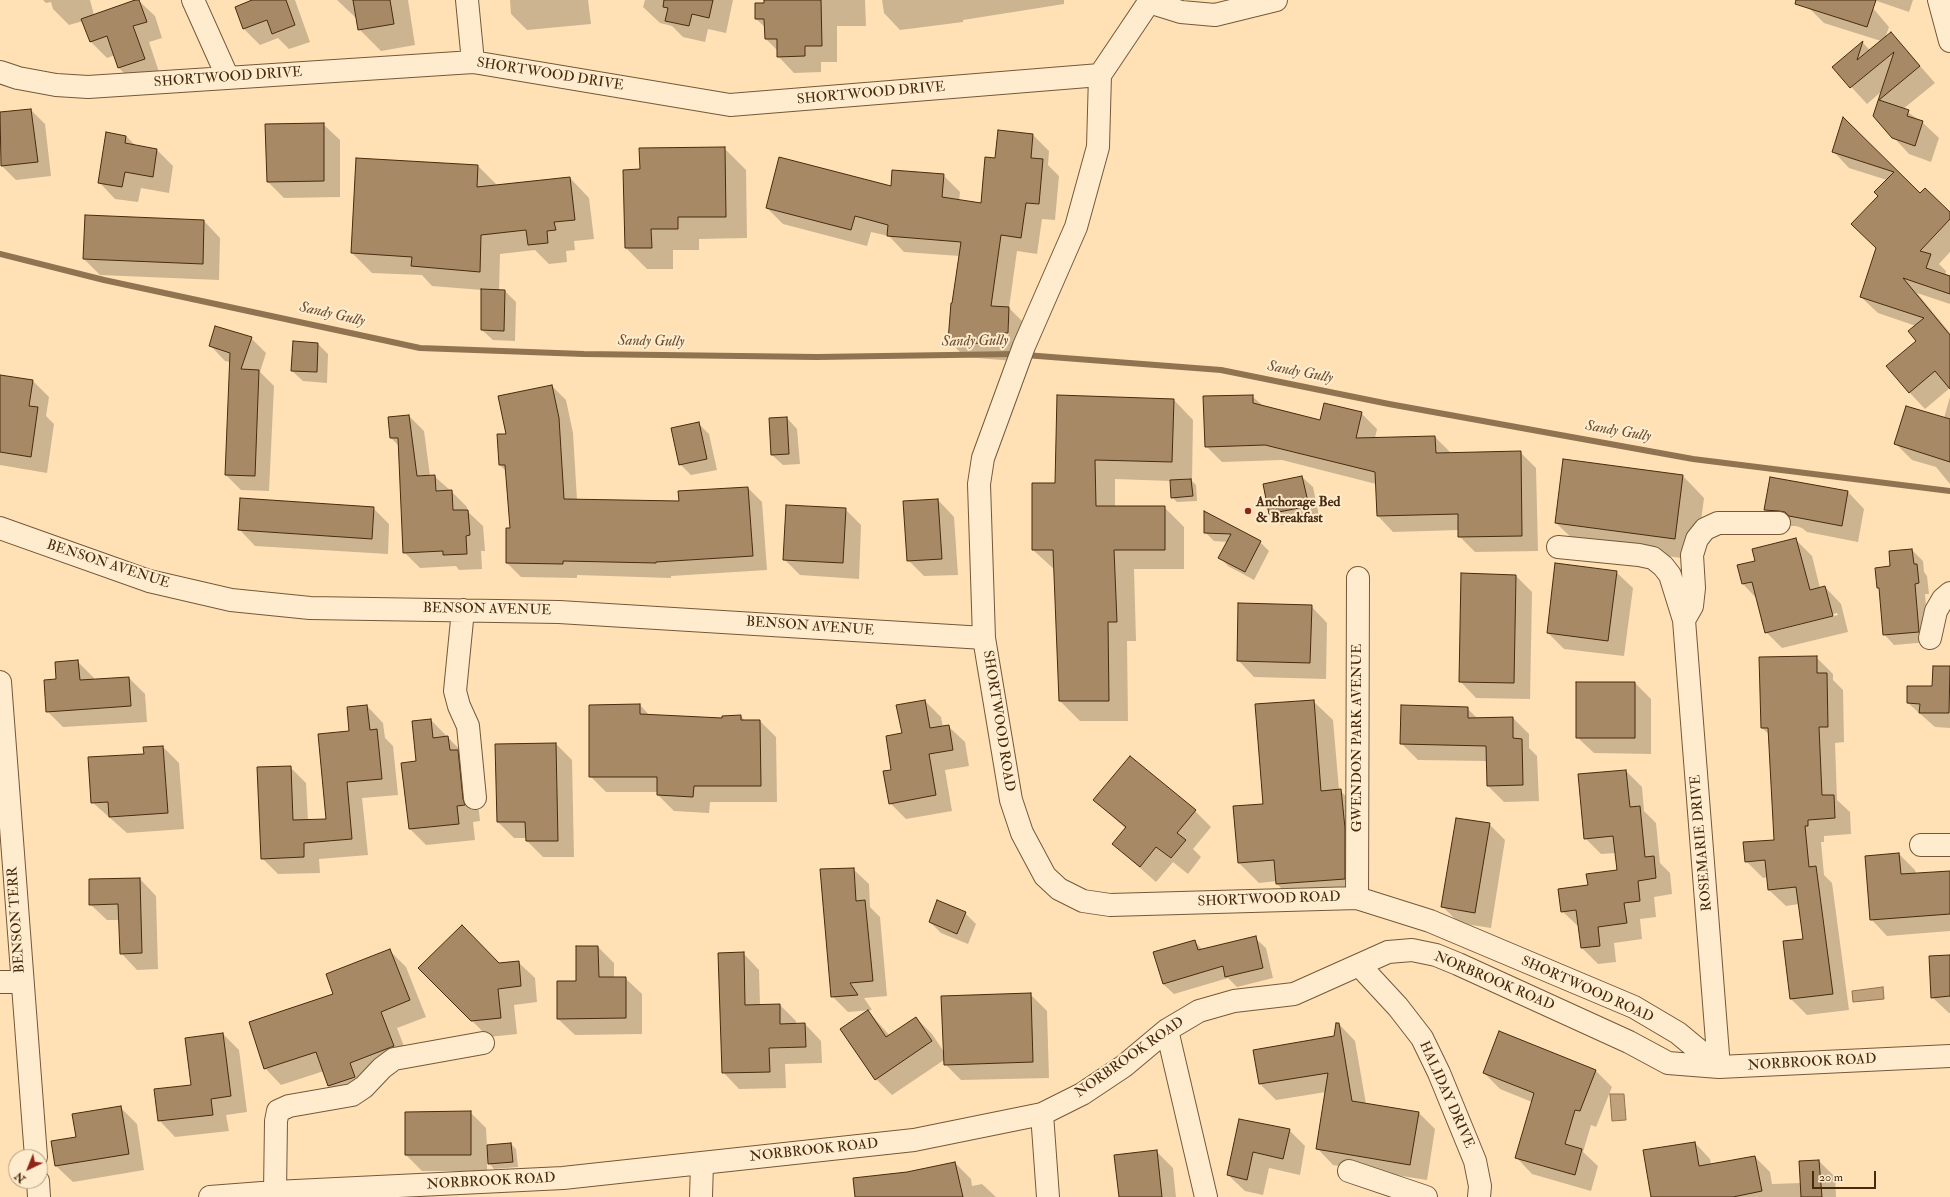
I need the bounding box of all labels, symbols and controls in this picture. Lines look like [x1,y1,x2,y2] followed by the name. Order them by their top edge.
[475,55,625,95] street label: SHORTWOOD DRIVE
[153,64,303,92] street label: SHORTWOOD DRIVE
[796,79,946,109] street label: SHORTWOOD DRIVE
[298,299,366,331] water label: Sandy Gully
[618,332,684,352] water label: Sandy Gully
[942,332,1008,352] water label: Sandy Gully
[1266,358,1334,388] water label: Sandy Gully
[1584,417,1652,447] water label: Sandy Gully
[1256,495,1340,528] place label: Anchorage Bed & Breakfast
[1243,506,1253,516] marker: Anchorage Bed & Breakfast
[44,537,172,593] street label: BENSON AVENUE
[423,600,551,620] street label: BENSON AVENUE
[745,614,875,640] street label: BENSON AVENUE
[1350,644,1366,832] street label: GWENDON PARK AVENUE
[979,649,1017,793] street label: SHORTWOOD ROAD
[1688,774,1716,912] street label: ROSEMARIE DRIVE
[5,866,29,974] street label: BENSON TERR
[1197,889,1341,911] street label: SHORTWOOD ROAD
[1431,949,1557,1015] street label: NORBROOK ROAD
[1518,953,1656,1027] street label: SHORTWOOD ROAD
[1072,1014,1188,1102] street label: NORBROOK ROAD
[1415,1039,1477,1151] street label: HALIDAY DRIVE
[1747,1051,1877,1075] street label: NORBROOK ROAD
[749,1136,879,1166] street label: NORBROOK ROAD
[8,1149,48,1189] north arrow
[1814,1163,1878,1189] scale bar
[12,1169,28,1186] text: N
[426,1170,556,1194] street label: NORBROOK ROAD
[1819,1170,1843,1185] text: 20 m

